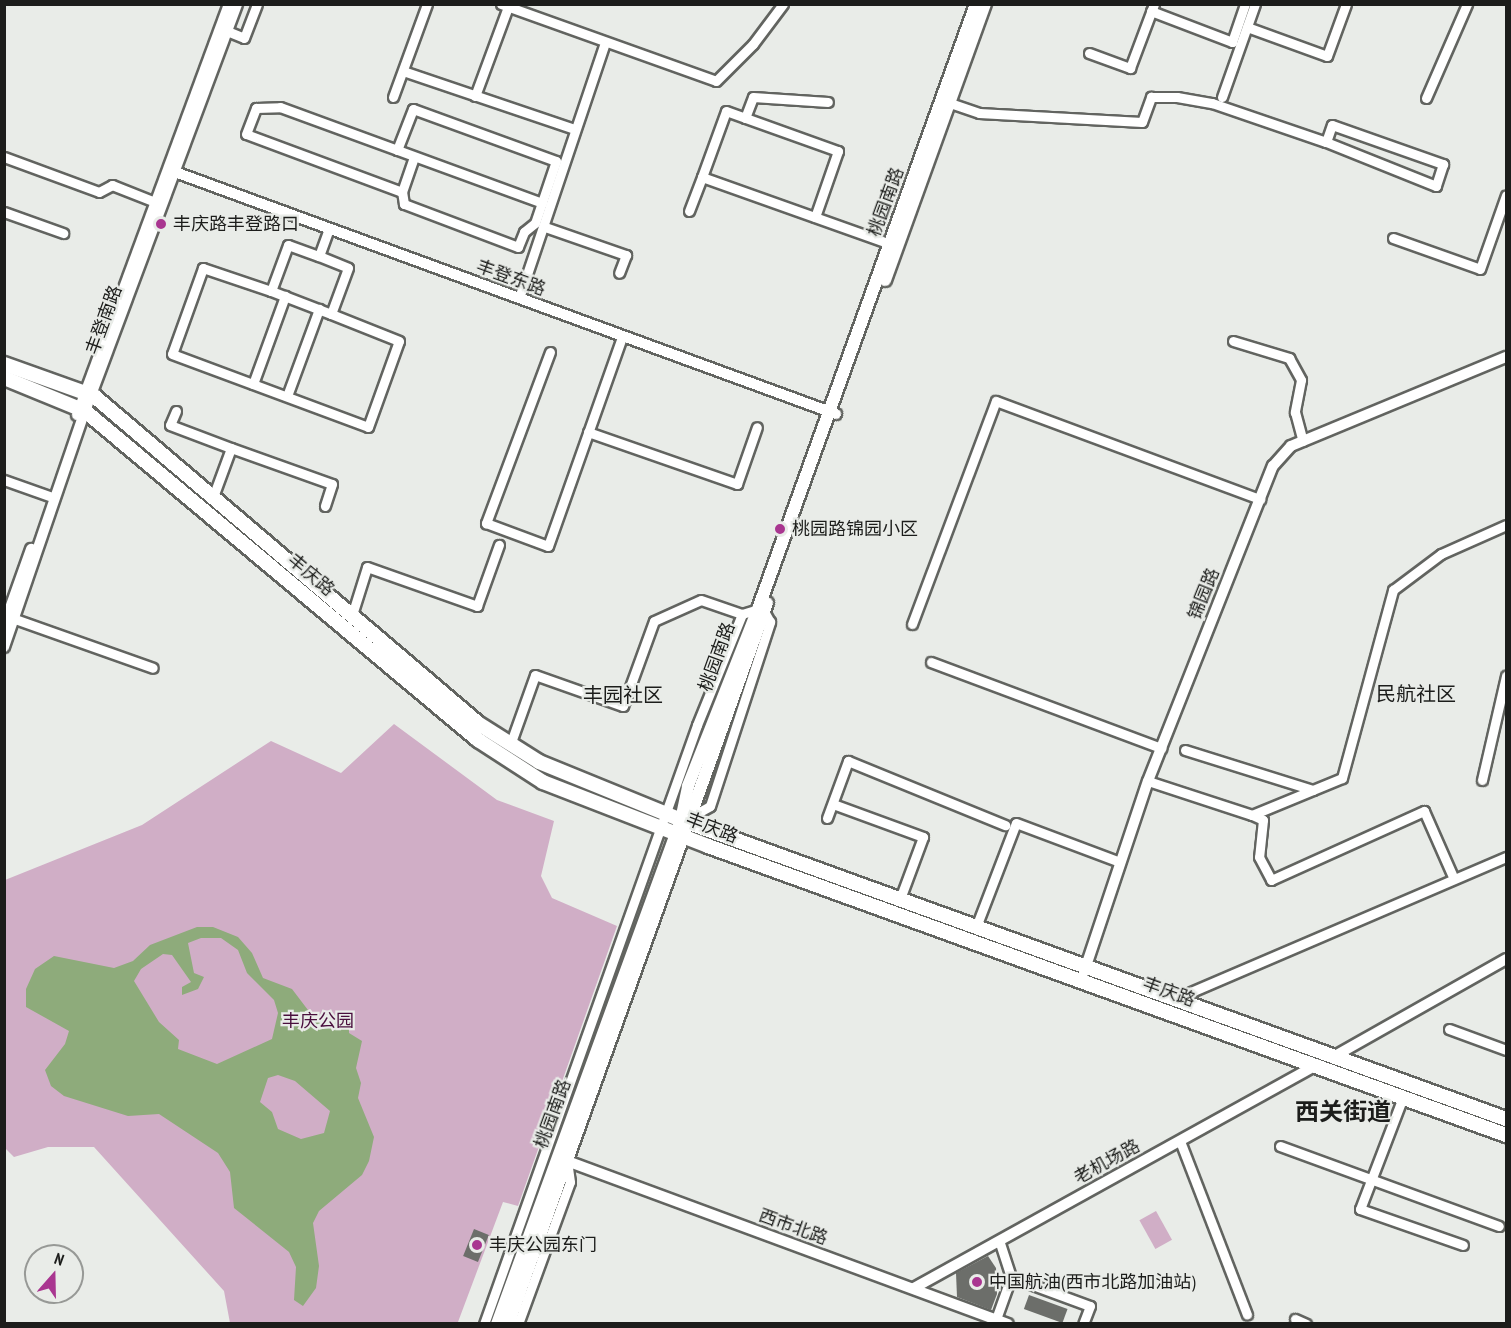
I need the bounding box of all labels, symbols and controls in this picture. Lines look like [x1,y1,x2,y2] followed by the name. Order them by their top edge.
[864,164,908,240] street label: 桃园南路
[173,213,299,235] place label: 丰庆路丰登路口
[154,217,168,231] marker: 丰庆路丰登路口
[473,256,549,300] street label: 丰登东路
[82,282,126,358] street label: 丰登南路
[792,518,918,540] place label: 桃园路锦园小区
[773,522,787,536] marker: 桃园路锦园小区
[283,549,339,601] street label: 丰庆路
[1184,565,1224,623] street label: 锦园路
[695,619,739,695] street label: 桃园南路
[1376,682,1456,706] district label: 民航社区
[583,683,663,707] district label: 丰园社区
[683,808,741,848] street label: 丰庆路
[1140,973,1198,1011] street label: 丰庆路
[282,1010,354,1032] park label: 丰庆公园
[531,1076,575,1152] street label: 桃园南路
[1295,1098,1391,1126] district label: 西关街道
[1070,1135,1144,1189] street label: 老机场路
[755,1205,831,1249] street label: 西市北路
[489,1234,597,1256] place label: 丰庆公园东门
[470,1238,484,1252] marker: 丰庆公园东门
[24,1244,84,1304] north arrow
[52,1248,67,1270] text: N
[989,1271,1195,1293] place label: 中国航油(西市北路加油站)
[970,1275,984,1289] marker: 中国航油(西市北路加油站)

